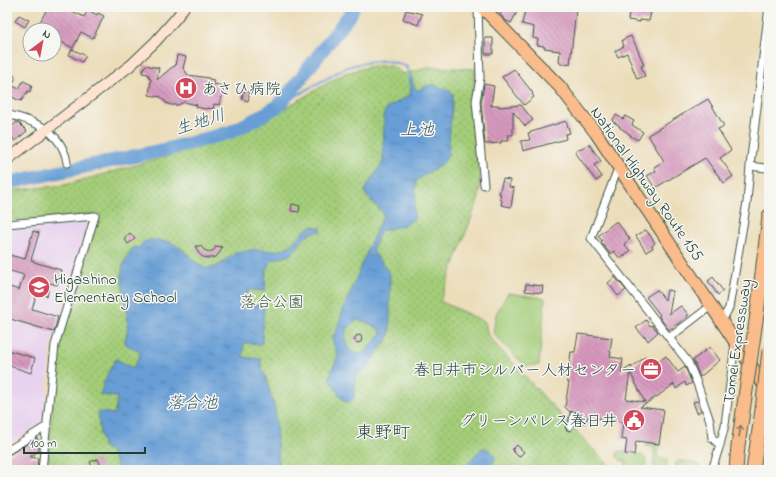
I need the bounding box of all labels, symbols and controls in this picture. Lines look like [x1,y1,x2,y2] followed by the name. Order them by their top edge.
[22,22,62,62] north arrow
[39,26,54,43] text: N
[173,75,199,101] hospital icon: あさひ病院
[202,78,281,102] place label: あさひ病院
[584,102,709,266] street label: National Highway Route 155
[172,103,228,142] water label: 生地川
[400,118,435,143] water label: 上池
[54,268,177,310] place label: Higashino Elementary School
[26,274,52,300] school or university icon: Higashino Elementary School
[717,277,759,405] street label: Tomei Expressway
[240,291,304,315] park label: 落合公園
[638,356,664,382] office icon: 春日井市シルバー人材センター
[414,359,636,383] place label: 春日井市シルバー人材センター
[167,391,218,416] water label: 落合池
[621,407,647,433] public building icon: グリーンパレス春日井
[460,410,618,434] place label: グリーンパレス春日井
[356,421,410,447] district label: 東野町
[736,425,744,438] one-way arrow
[24,429,145,455] scale bar
[30,435,57,453] text: 100 m

